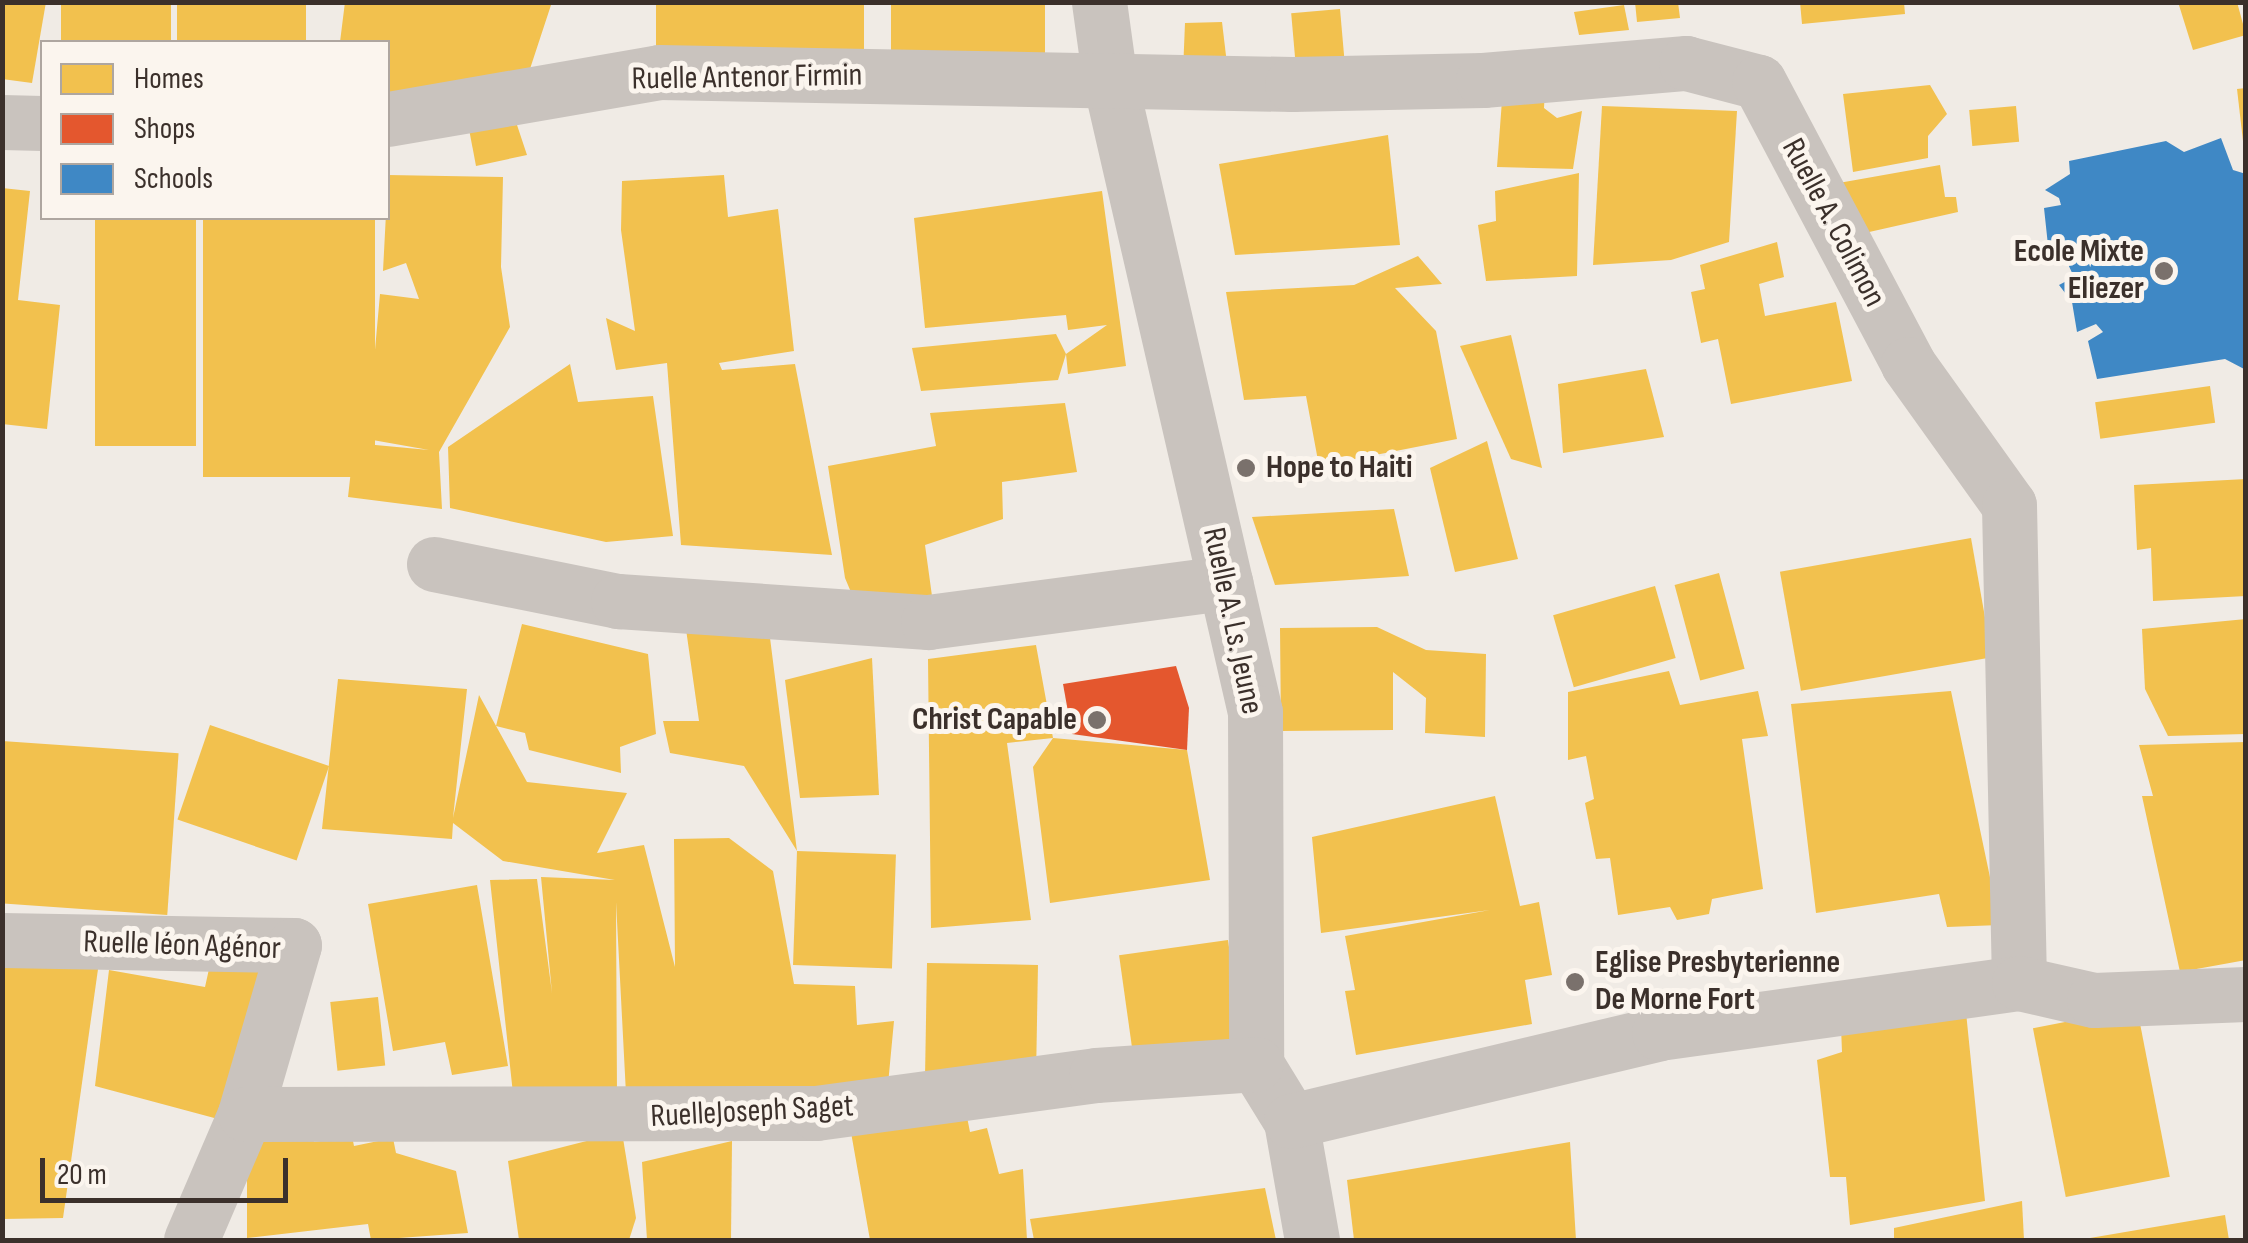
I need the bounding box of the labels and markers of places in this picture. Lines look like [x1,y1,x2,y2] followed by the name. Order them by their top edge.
[2014,234,2144,309] place label: Ecole Mixte Eliezer
[2153,260,2175,282] marker: Ecole Mixte Eliezer
[1266,449,1413,487] place label: Hope to Haiti
[1235,457,1257,479] marker: Hope to Haiti
[912,701,1077,739] place label: Christ Capable
[1086,709,1108,731] marker: Christ Capable
[1595,945,1840,1020] place label: Eglise Presbyterienne De Morne Fort
[1564,971,1586,993] marker: Eglise Presbyterienne De Morne Fort

